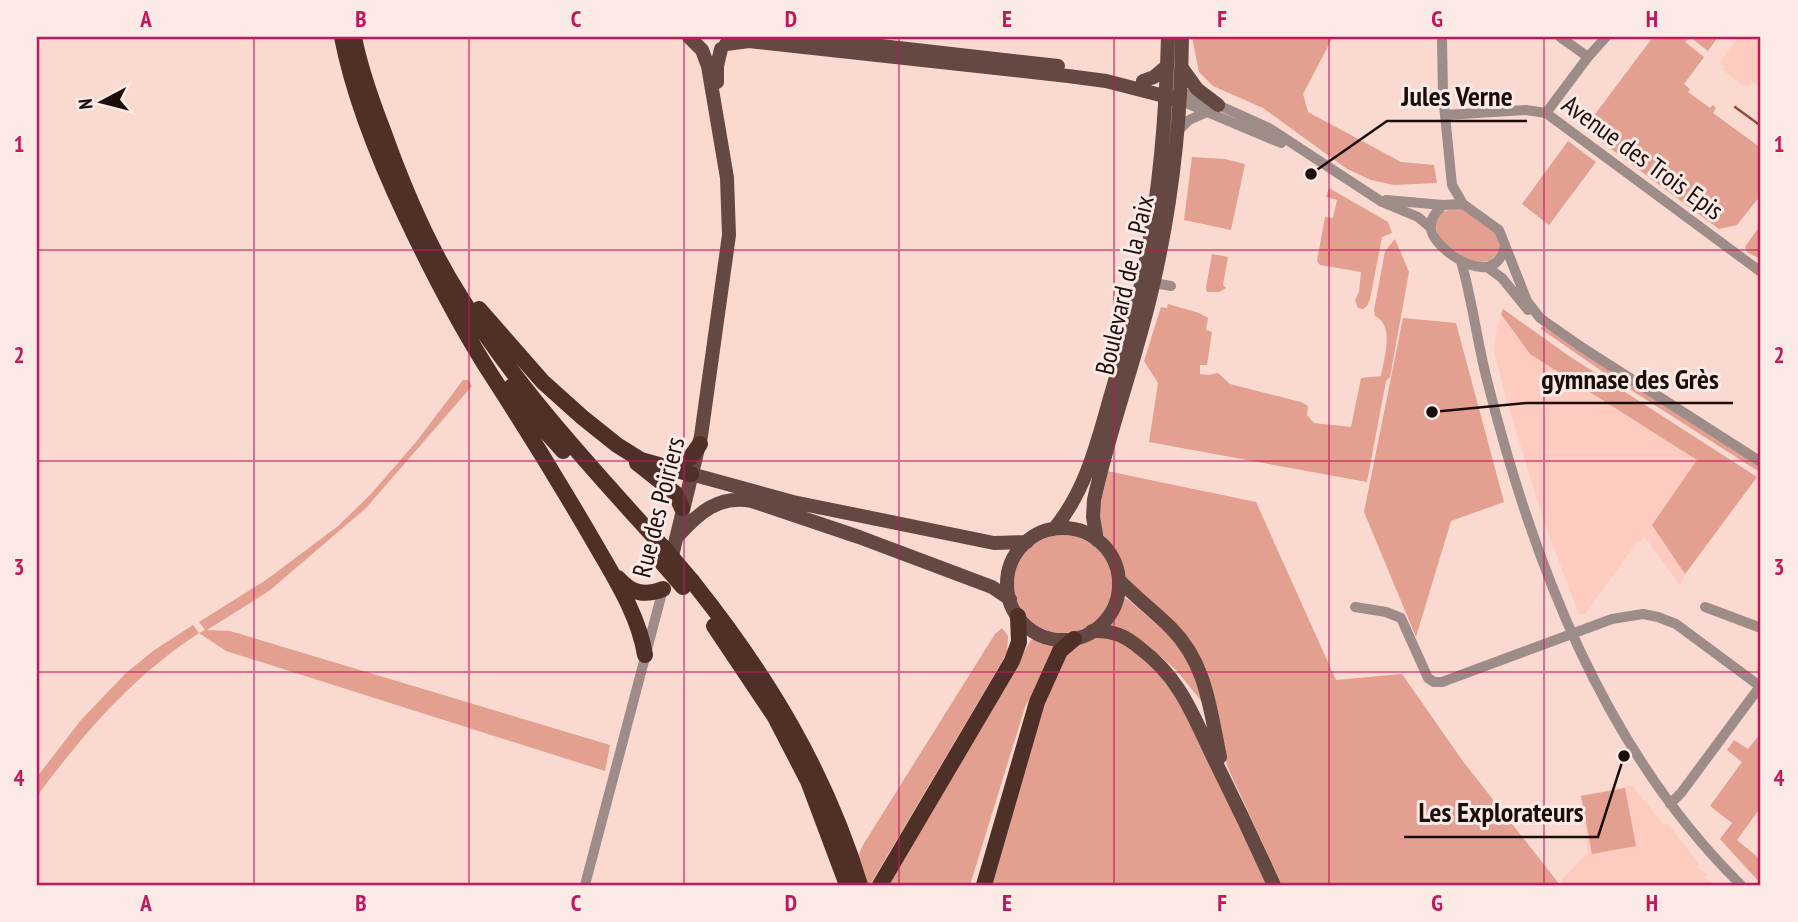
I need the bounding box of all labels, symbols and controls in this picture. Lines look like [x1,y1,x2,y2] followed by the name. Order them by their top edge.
[139,4,152,33] text: A
[355,4,367,33] text: B
[571,4,582,33] text: C
[785,4,797,33] text: D
[1002,4,1012,33] text: E
[1217,4,1227,33] text: F
[1431,4,1443,33] text: G
[1646,4,1658,33] text: H
[66,66,136,136] north arrow
[1387,72,1527,121] callout: Jules Verne
[1400,77,1513,114] text: Jules Verne
[1556,87,1730,227] street label: Avenue des Trois Epis
[73,98,98,111] text: N
[14,129,25,158] text: 1
[1774,129,1785,158] text: 1
[1087,192,1161,378] street label: Boulevard de la Paix
[14,340,25,369] text: 2
[1774,340,1785,369] text: 2
[1527,354,1733,403] callout: gymnase des Grès
[1541,360,1719,397] text: gymnase des Grès
[625,433,691,581] street label: Rue des Poiriers
[14,552,25,581] text: 3
[1774,552,1785,581] text: 3
[14,763,25,792] text: 4
[1774,763,1785,792] text: 4
[1404,788,1598,837] callout: Les Explorateurs
[1418,793,1584,830] text: Les Explorateurs
[139,888,152,917] text: A
[355,888,367,917] text: B
[571,888,582,917] text: C
[785,888,797,917] text: D
[1002,888,1012,917] text: E
[1217,888,1227,917] text: F
[1431,888,1443,917] text: G
[1646,888,1658,917] text: H

